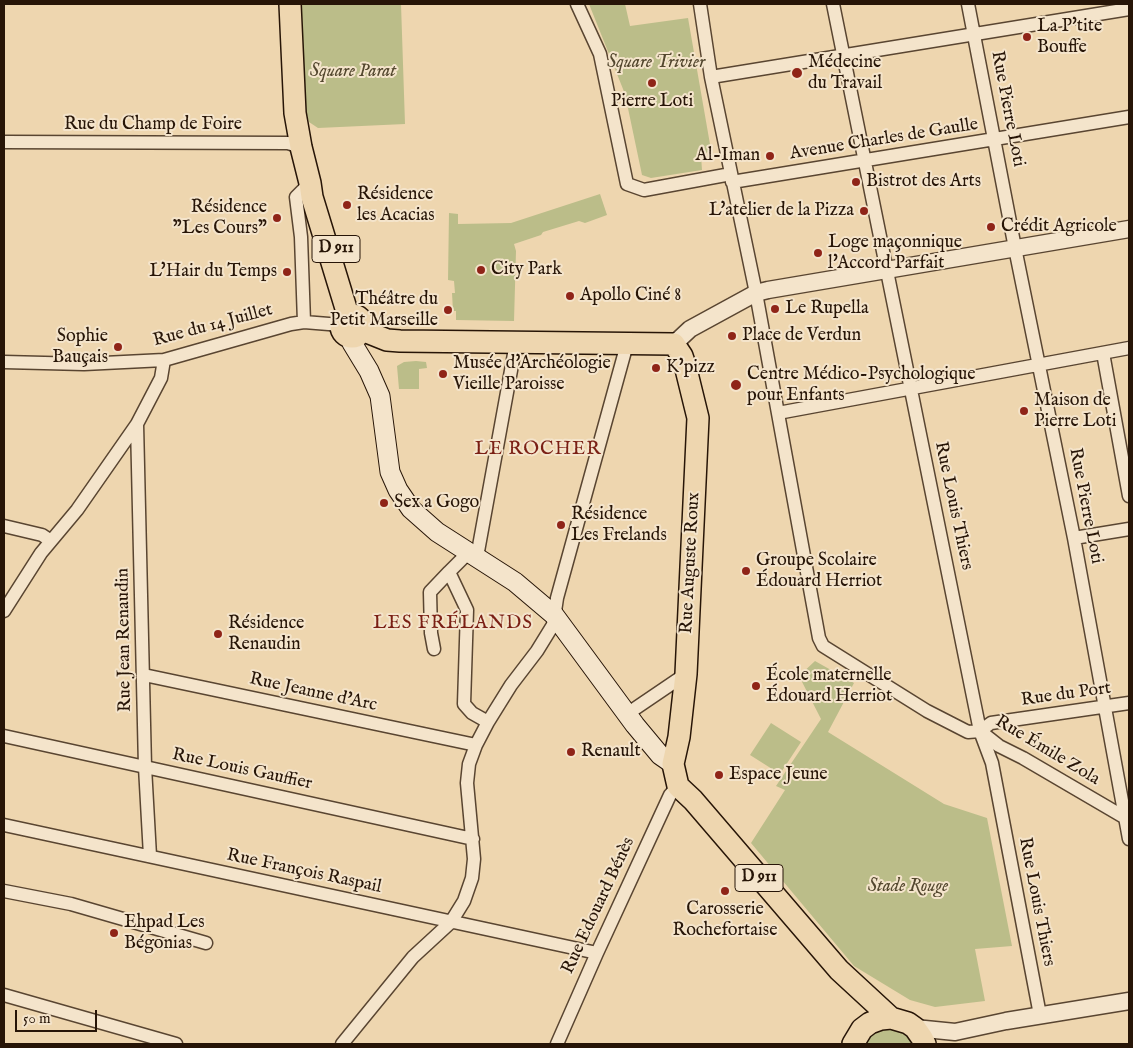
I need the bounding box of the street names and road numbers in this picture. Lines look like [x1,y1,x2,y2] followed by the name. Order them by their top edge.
[985,49,1029,169] street label: Rue Pierre Loti
[64,114,242,136] street label: Rue du Champ de Foire
[788,114,980,166] street label: Avenue Charles de Gaulle
[312,235,360,262] road number: D 911
[151,300,275,352] street label: Rue du 14 Juillet
[929,440,977,572] street label: Rue Louis Thiers
[1063,446,1107,566] street label: Rue Pierre Loti
[677,492,705,634] street label: Rue Auguste Roux
[113,568,137,712] street label: Rue Jean Renaudin
[247,669,379,717] street label: Rue Jeanne d'Arc
[1020,678,1112,712] street label: Rue du Port
[991,711,1103,791] street label: Rue Émile Zola
[170,745,314,795] street label: Rue Louis Gauffier
[558,834,640,978] street label: Rue Edouard Bénès
[1013,836,1059,968] street label: Rue Louis Thiers
[225,845,383,899] street label: Rue François Raspail
[735,864,783,891] road number: D 911

